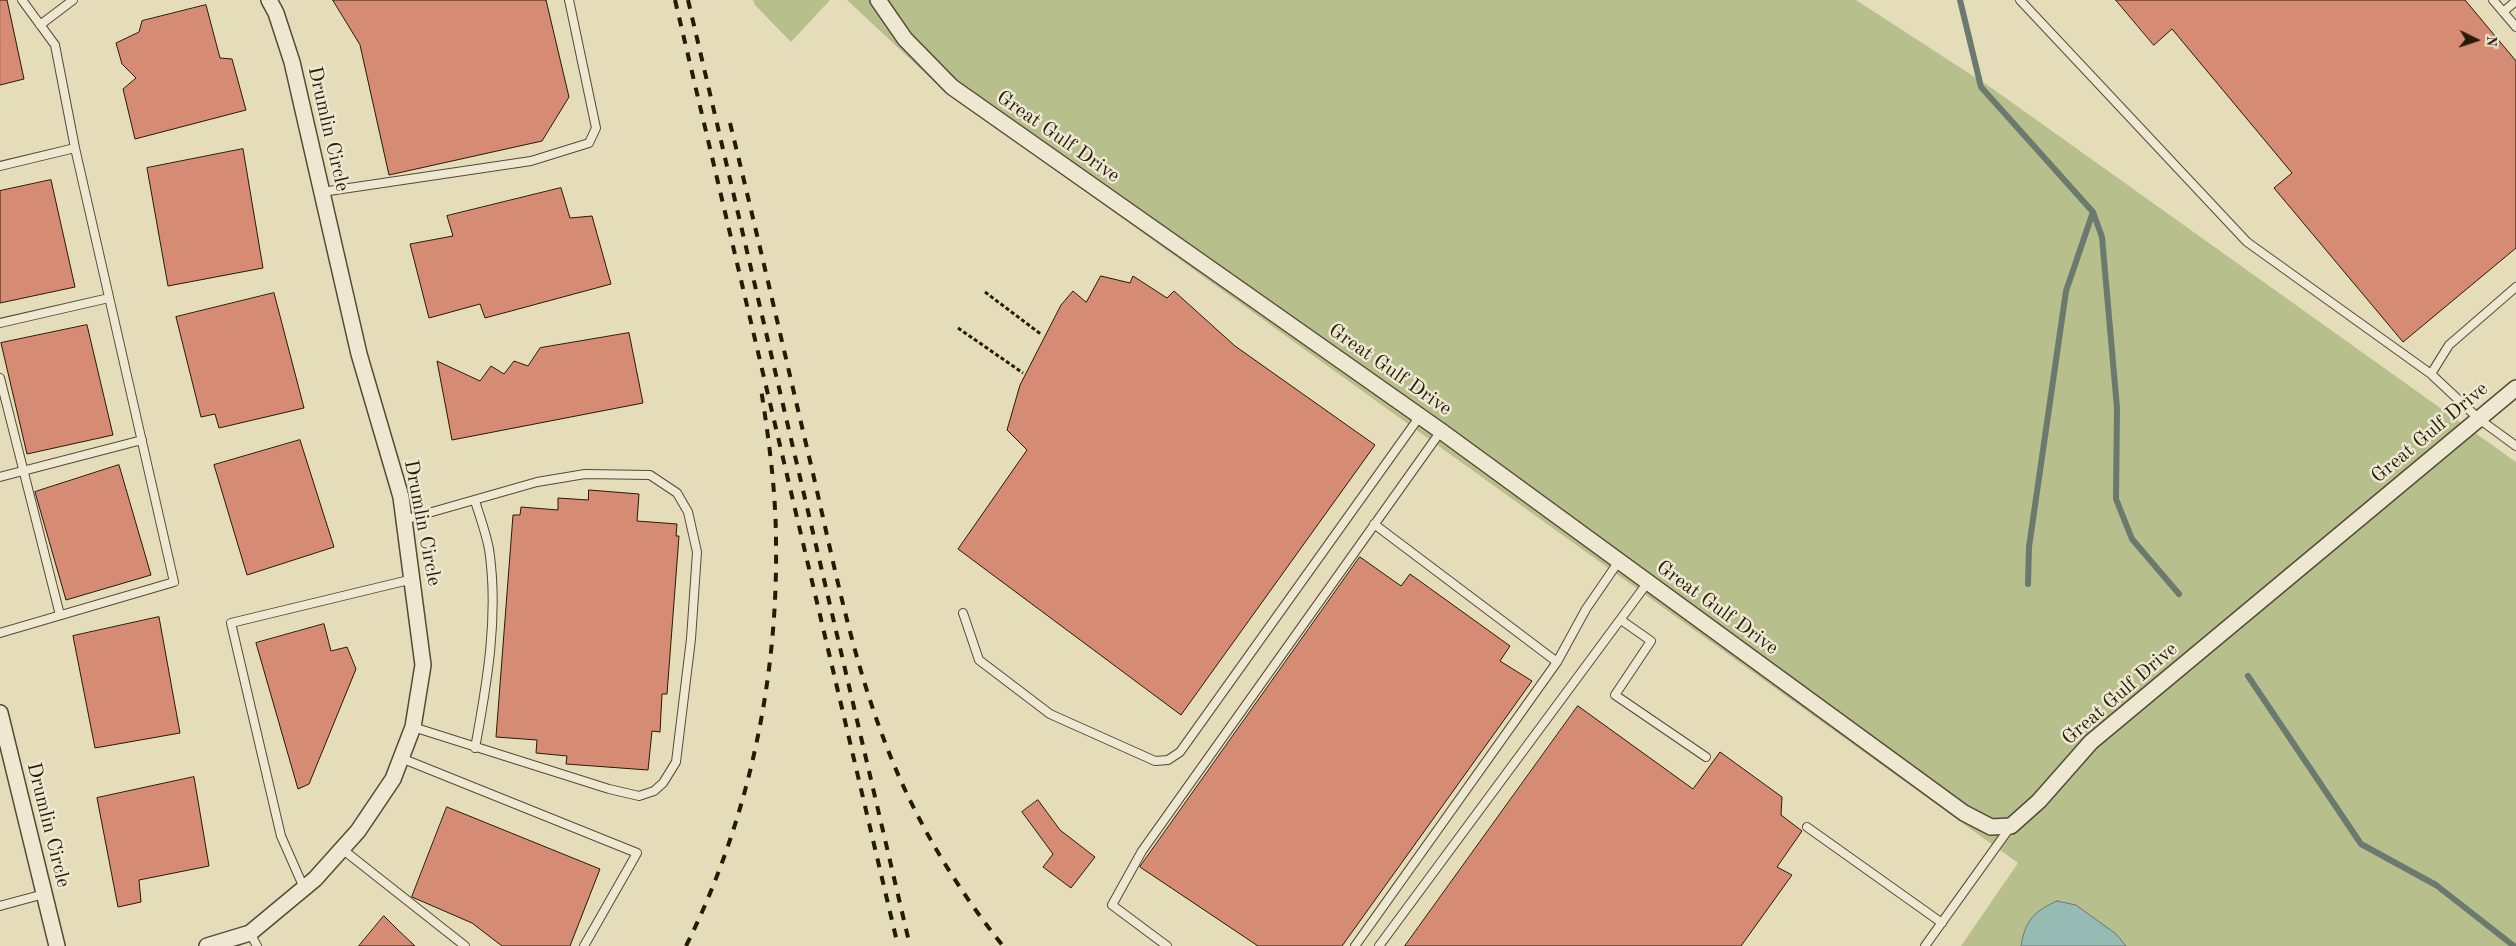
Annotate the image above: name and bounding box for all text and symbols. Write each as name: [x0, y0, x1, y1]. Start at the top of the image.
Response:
north arrow: [2451, 15, 2501, 65]
text: N: [2484, 35, 2498, 47]
street label: Drumlin Circle: [302, 64, 354, 194]
street label: Great Gulf Drive: [992, 86, 1124, 188]
street label: Great Gulf Drive: [1324, 319, 1456, 421]
street label: Great Gulf Drive: [2367, 377, 2493, 489]
street label: Drumlin Circle: [398, 458, 446, 588]
street label: Great Gulf Drive: [1651, 556, 1783, 660]
street label: Great Gulf Drive: [2057, 637, 2183, 751]
street label: Drumlin Circle: [21, 760, 75, 890]

